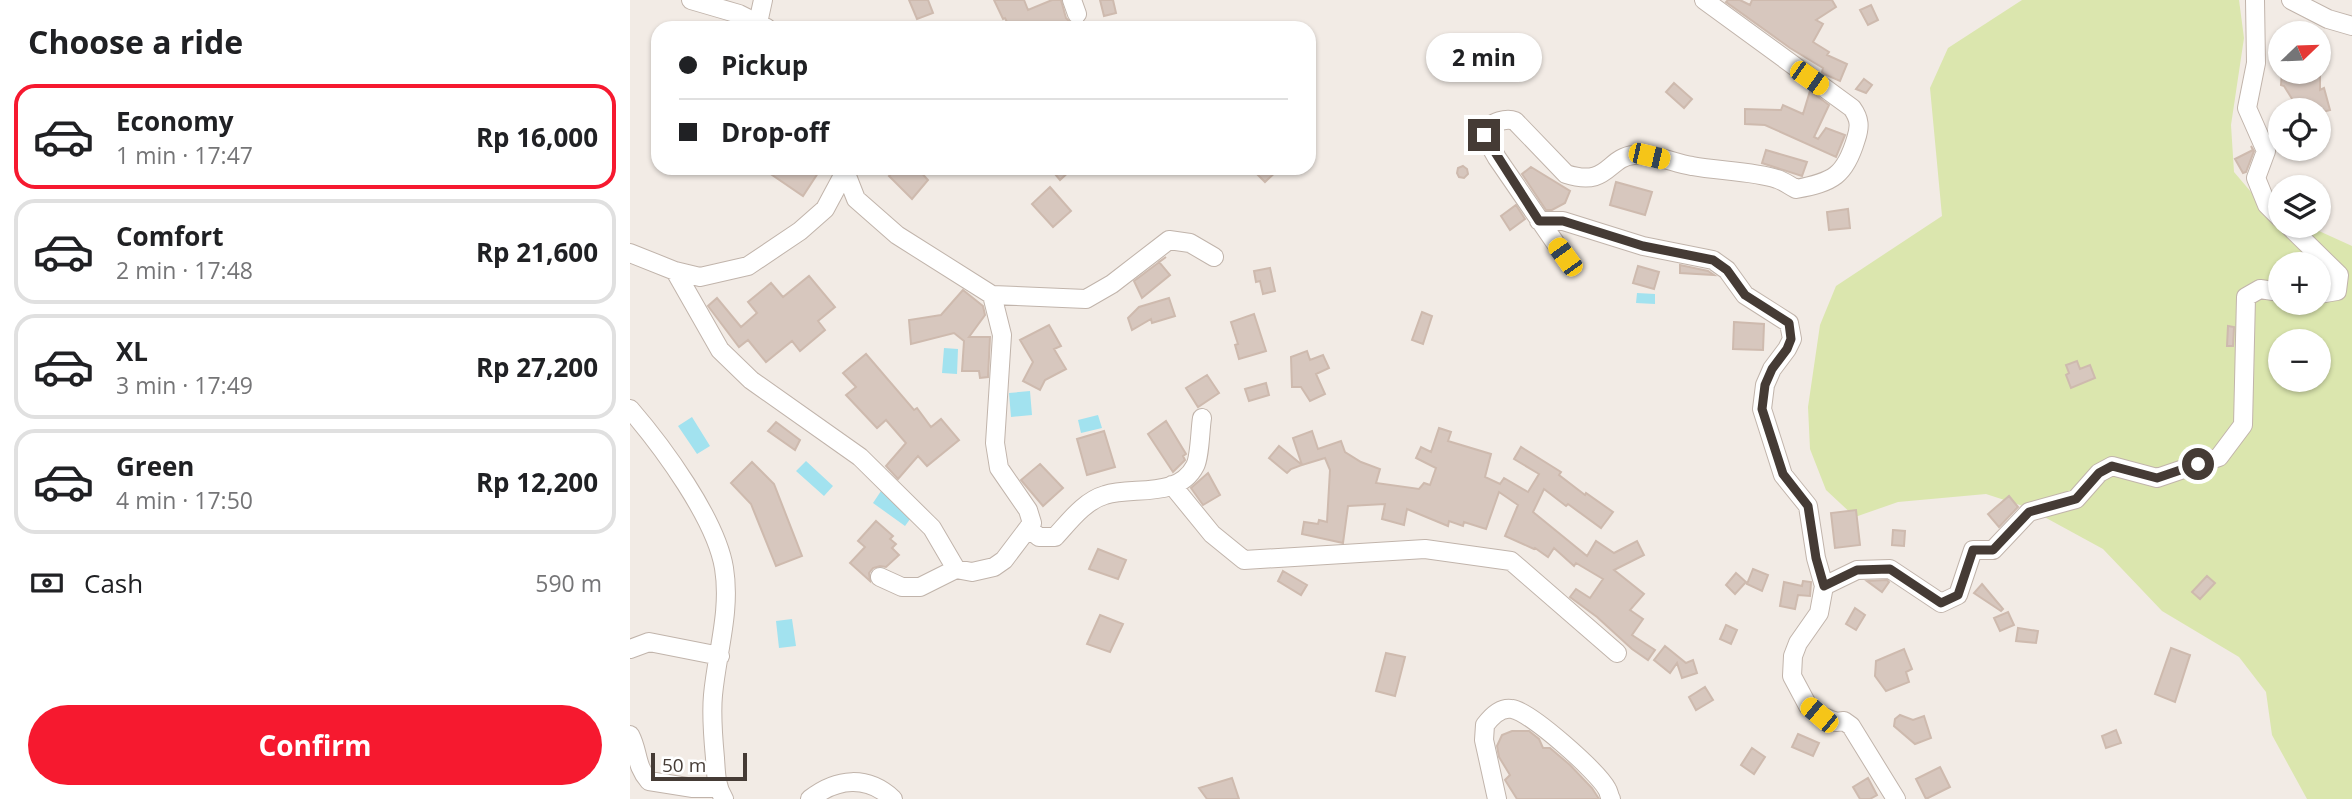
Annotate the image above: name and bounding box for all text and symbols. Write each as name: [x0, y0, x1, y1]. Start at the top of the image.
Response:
text: Choose a ride: [28, 20, 243, 63]
north arrow: [2268, 21, 2331, 84]
map controls: [2268, 21, 2331, 392]
callout: 2 min: [1426, 33, 1542, 82]
text: 2 min: [1452, 41, 1516, 73]
text: Pickup: [721, 47, 808, 83]
car: [1786, 57, 1833, 99]
button: locate: [2268, 98, 2331, 161]
text: Economy: [116, 103, 234, 139]
icon: car: [32, 105, 95, 168]
text: Drop-off: [721, 114, 829, 150]
text: Rp 16,000: [476, 119, 598, 155]
route end: [1468, 119, 1500, 151]
text: 1 min · 17:47: [116, 139, 253, 171]
car: [1627, 141, 1672, 171]
button: layers: [2268, 175, 2331, 238]
text: Comfort: [116, 218, 223, 254]
icon: car: [32, 220, 95, 283]
text: Rp 21,600: [476, 234, 598, 270]
car: [1545, 234, 1586, 280]
button: +: [2268, 252, 2331, 315]
text: 2 min · 17:48: [116, 254, 253, 286]
button: −: [2268, 329, 2331, 392]
text: XL: [116, 333, 148, 369]
icon: car: [32, 335, 95, 398]
text: Rp 27,200: [476, 349, 598, 385]
text: 3 min · 17:49: [116, 369, 253, 401]
text: Green: [116, 448, 194, 484]
route start: [2182, 448, 2214, 480]
icon: car: [32, 450, 95, 513]
text: Rp 12,200: [476, 464, 598, 500]
text: 4 min · 17:50: [116, 484, 253, 516]
icon: cash: [28, 564, 66, 602]
text: Cash: [84, 565, 143, 601]
text: 590 m: [535, 567, 602, 599]
car: [1797, 693, 1842, 737]
button: Confirm: [28, 705, 602, 785]
scale bar: [651, 750, 747, 782]
text: 50 m: [662, 752, 706, 778]

